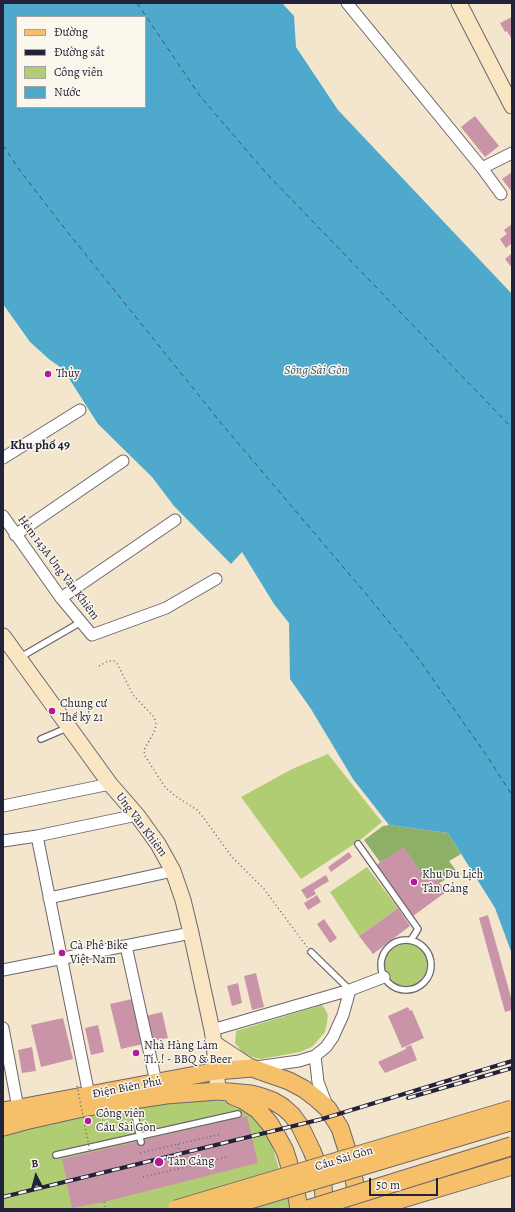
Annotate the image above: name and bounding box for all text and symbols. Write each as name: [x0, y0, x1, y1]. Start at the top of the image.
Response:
legend: [16, 16, 146, 108]
text: Đường: [54, 24, 88, 40]
text: Đường sắt: [54, 44, 105, 60]
text: Công viên: [54, 64, 103, 80]
text: Nước: [54, 84, 81, 100]
water label: Sông Sài Gòn: [284, 363, 348, 379]
place label: Thủy: [56, 367, 80, 381]
marker: Thủy: [43, 369, 53, 379]
district label: Khu phố 49: [10, 438, 70, 454]
street label: Hẻm 143A Ung Văn Khiêm: [14, 513, 102, 623]
place label: Chung cư Thế kỷ 21: [60, 697, 107, 725]
marker: Chung cư Thế kỷ 21: [47, 706, 57, 716]
street label: Ung Văn Khiêm: [112, 790, 170, 860]
place label: Khu Du Lịch Tân Cảng: [422, 868, 483, 896]
marker: Khu Du Lịch Tân Cảng: [409, 877, 419, 887]
place label: Cà Phê Bike Việt Nam: [70, 939, 128, 967]
marker: Cà Phê Bike Việt Nam: [57, 948, 67, 958]
place label: Nhà Hàng Làm Tí..! - BBQ & Beer: [144, 1039, 232, 1067]
marker: Nhà Hàng Làm Tí..! - BBQ & Beer: [131, 1048, 141, 1058]
street label: Điện Biên Phủ: [91, 1074, 163, 1102]
place label: Công viên Cầu Sài Gòn: [96, 1107, 156, 1135]
marker: Công viên Cầu Sài Gòn: [83, 1116, 93, 1126]
street label: Cầu Sài Gòn: [313, 1143, 375, 1175]
place label: Tân Cảng: [168, 1155, 214, 1169]
north arrow: [16, 1156, 56, 1196]
text: B: [30, 1156, 39, 1171]
marker: Tân Cảng: [153, 1156, 165, 1168]
scale bar: [371, 1170, 440, 1196]
text: 50 m: [376, 1177, 400, 1193]

